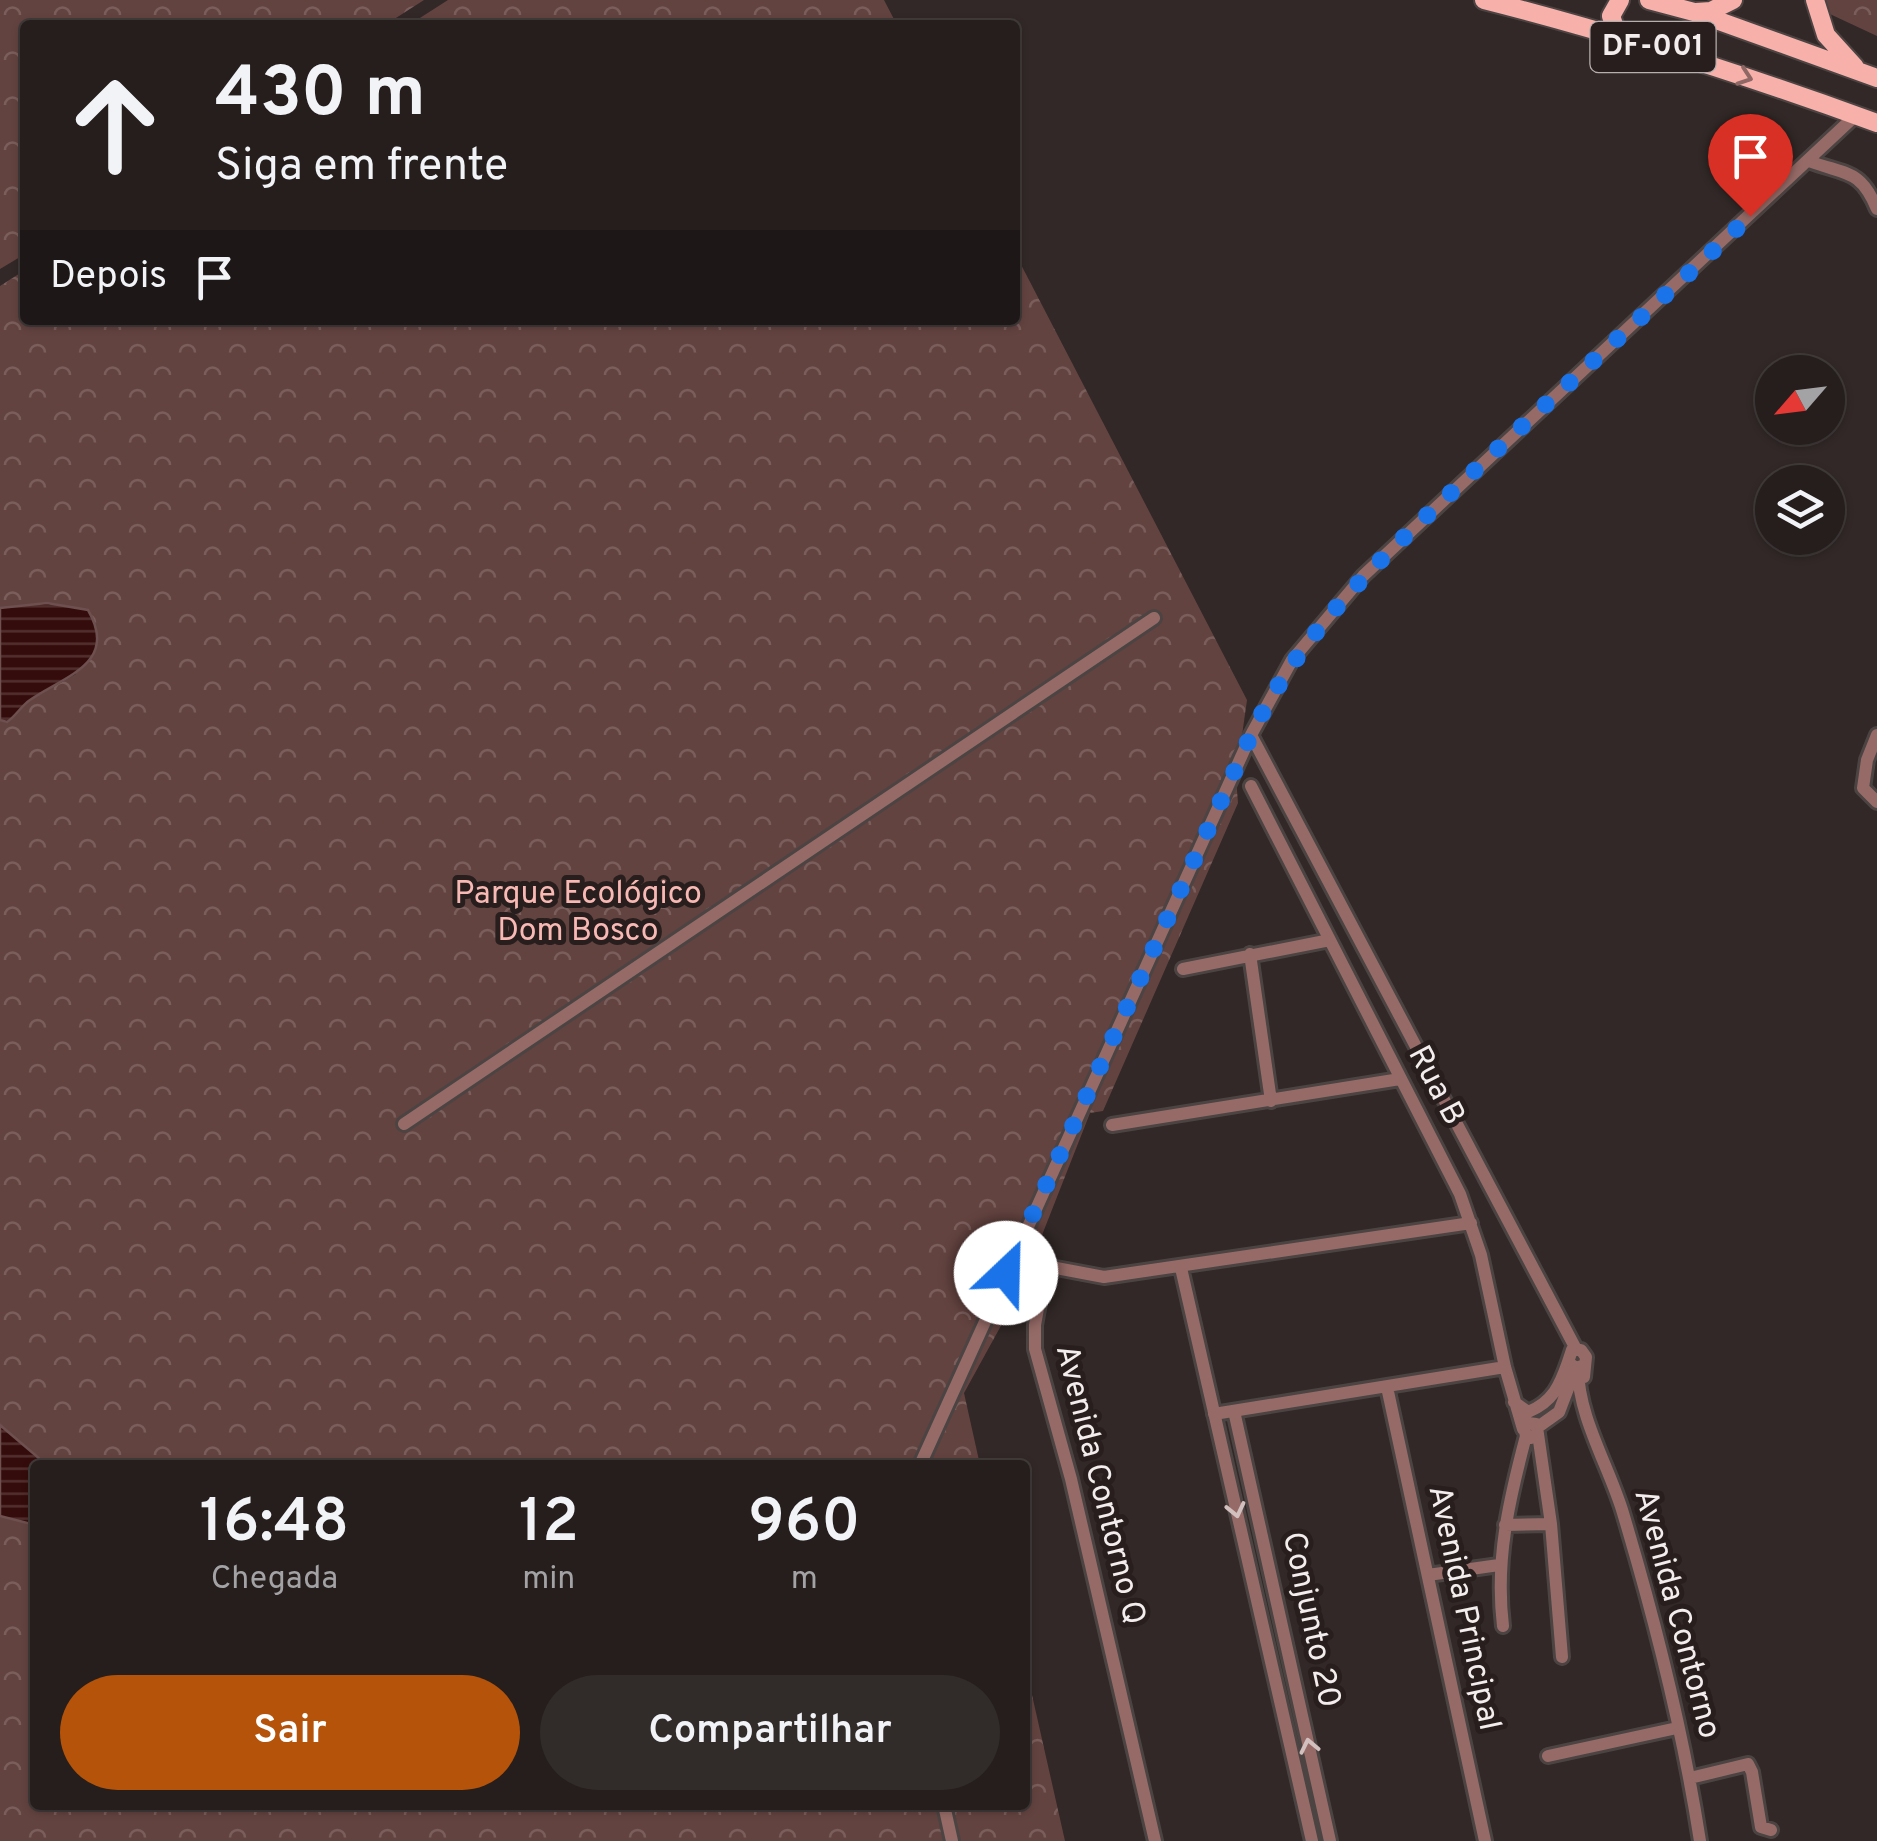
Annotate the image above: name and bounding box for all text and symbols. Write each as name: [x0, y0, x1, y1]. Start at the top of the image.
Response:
road number: DF-001: [1590, 22, 1716, 72]
text: 430 m: [215, 52, 426, 141]
icon: ahead: [50, 60, 180, 190]
one-way arrow: [1736, 65, 1753, 85]
pin: [1708, 114, 1793, 217]
icon: arrive: [1723, 129, 1778, 184]
text: Siga em frente: [215, 139, 508, 196]
icon: arrive: [187, 250, 242, 305]
text: Depois: [50, 253, 167, 302]
north arrow: [1755, 355, 1845, 445]
map controls: [1755, 355, 1845, 555]
button: layers: [1755, 465, 1845, 555]
park label: Parque Ecológico Dom Bosco: [454, 875, 702, 952]
street label: Rua B: [1398, 1039, 1472, 1133]
position arrow: [954, 1221, 1058, 1325]
street label: Avenida Contorno Q: [1045, 1341, 1153, 1629]
street label: Avenida Principal: [1418, 1482, 1508, 1734]
street label: Avenida Contorno: [1623, 1485, 1729, 1743]
text: 16:48: [199, 1487, 349, 1563]
text: 12: [519, 1487, 579, 1563]
text: 960: [748, 1487, 860, 1563]
one-way arrow: [1224, 1501, 1245, 1518]
street label: Conjunto 20: [1272, 1528, 1348, 1712]
text: Chegada: [211, 1560, 338, 1600]
text: min: [522, 1560, 575, 1600]
text: m: [791, 1560, 818, 1600]
button: Sair: [60, 1675, 520, 1790]
button: Compartilhar: [540, 1675, 1000, 1790]
one-way arrow: [1300, 1738, 1321, 1755]

